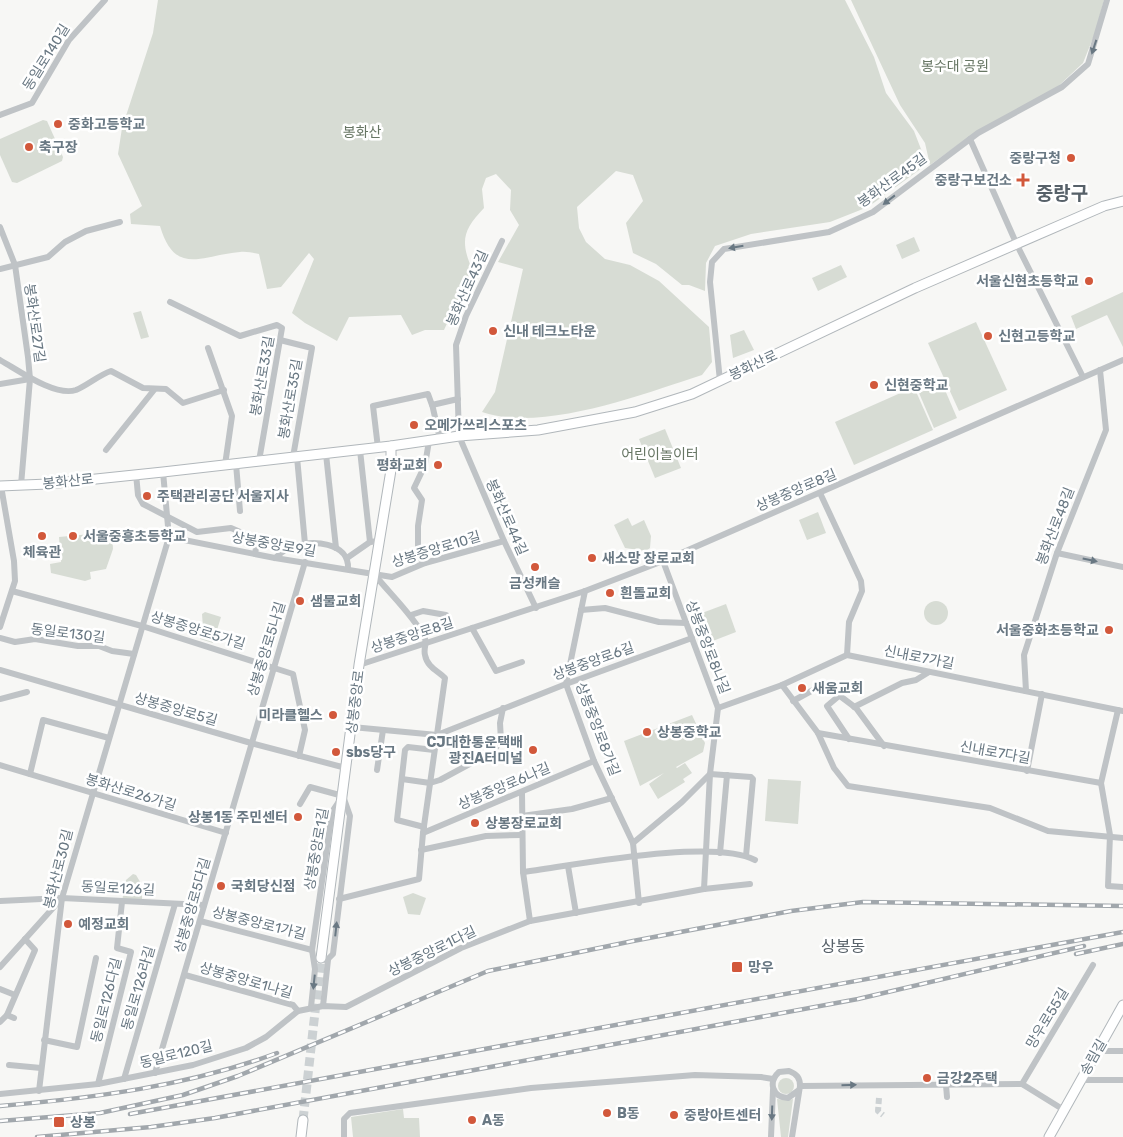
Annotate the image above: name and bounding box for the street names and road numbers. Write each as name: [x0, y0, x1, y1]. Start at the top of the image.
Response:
street label: 동일로140길: [19, 21, 74, 94]
street label: 봉화산로45길: [854, 150, 930, 211]
street label: 봉화산로43길: [443, 248, 492, 329]
street label: 봉화산로27길: [21, 282, 48, 364]
street label: 봉화산로33길: [247, 335, 278, 418]
street label: 봉화산로: [726, 347, 780, 384]
street label: 봉화산로35길: [275, 358, 306, 441]
street label: 상봉중앙로8길: [753, 466, 839, 515]
street label: 봉화산로: [42, 470, 95, 493]
street label: 봉화산로44길: [482, 476, 531, 558]
street label: 봉화산로48길: [1033, 485, 1078, 568]
street label: 상봉중앙로10길: [390, 528, 483, 571]
street label: 상봉중앙로9길: [230, 529, 318, 560]
street label: 상봉중앙로8나길: [682, 598, 733, 696]
street label: 상봉중앙로5나길: [244, 600, 289, 699]
street label: 상봉중앙로5가길: [148, 608, 247, 653]
street label: 상봉중앙로8길: [369, 614, 456, 657]
street label: 동일로130길: [30, 621, 106, 646]
street label: 상봉중앙로6길: [550, 639, 636, 684]
street label: 신내로7가길: [882, 642, 956, 673]
street label: 상봉중앙로: [343, 669, 368, 735]
street label: 상봉중앙로8가길: [572, 680, 623, 778]
street label: 상봉중앙로5길: [132, 690, 219, 729]
street label: 신내로7다길: [958, 738, 1032, 767]
street label: 상봉중앙로6나길: [455, 759, 553, 814]
street label: 봉화산로26가길: [83, 771, 178, 814]
street label: 상봉중앙로1길: [301, 807, 332, 892]
street label: 봉화산로30길: [40, 827, 77, 911]
street label: 상봉중앙로5다길: [171, 855, 214, 955]
street label: 동일로126길: [80, 878, 155, 899]
street label: 상봉중앙로1가길: [210, 904, 308, 943]
street label: 상봉중앙로1다길: [385, 923, 479, 980]
street label: 동일로126라길: [118, 944, 159, 1032]
street label: 동일로126다길: [88, 956, 125, 1044]
street label: 상봉중앙로1나길: [197, 959, 294, 1002]
street label: 망우로55길: [1023, 985, 1072, 1052]
street label: 송림길: [1076, 1036, 1110, 1078]
street label: 동일로120길: [138, 1037, 214, 1072]

